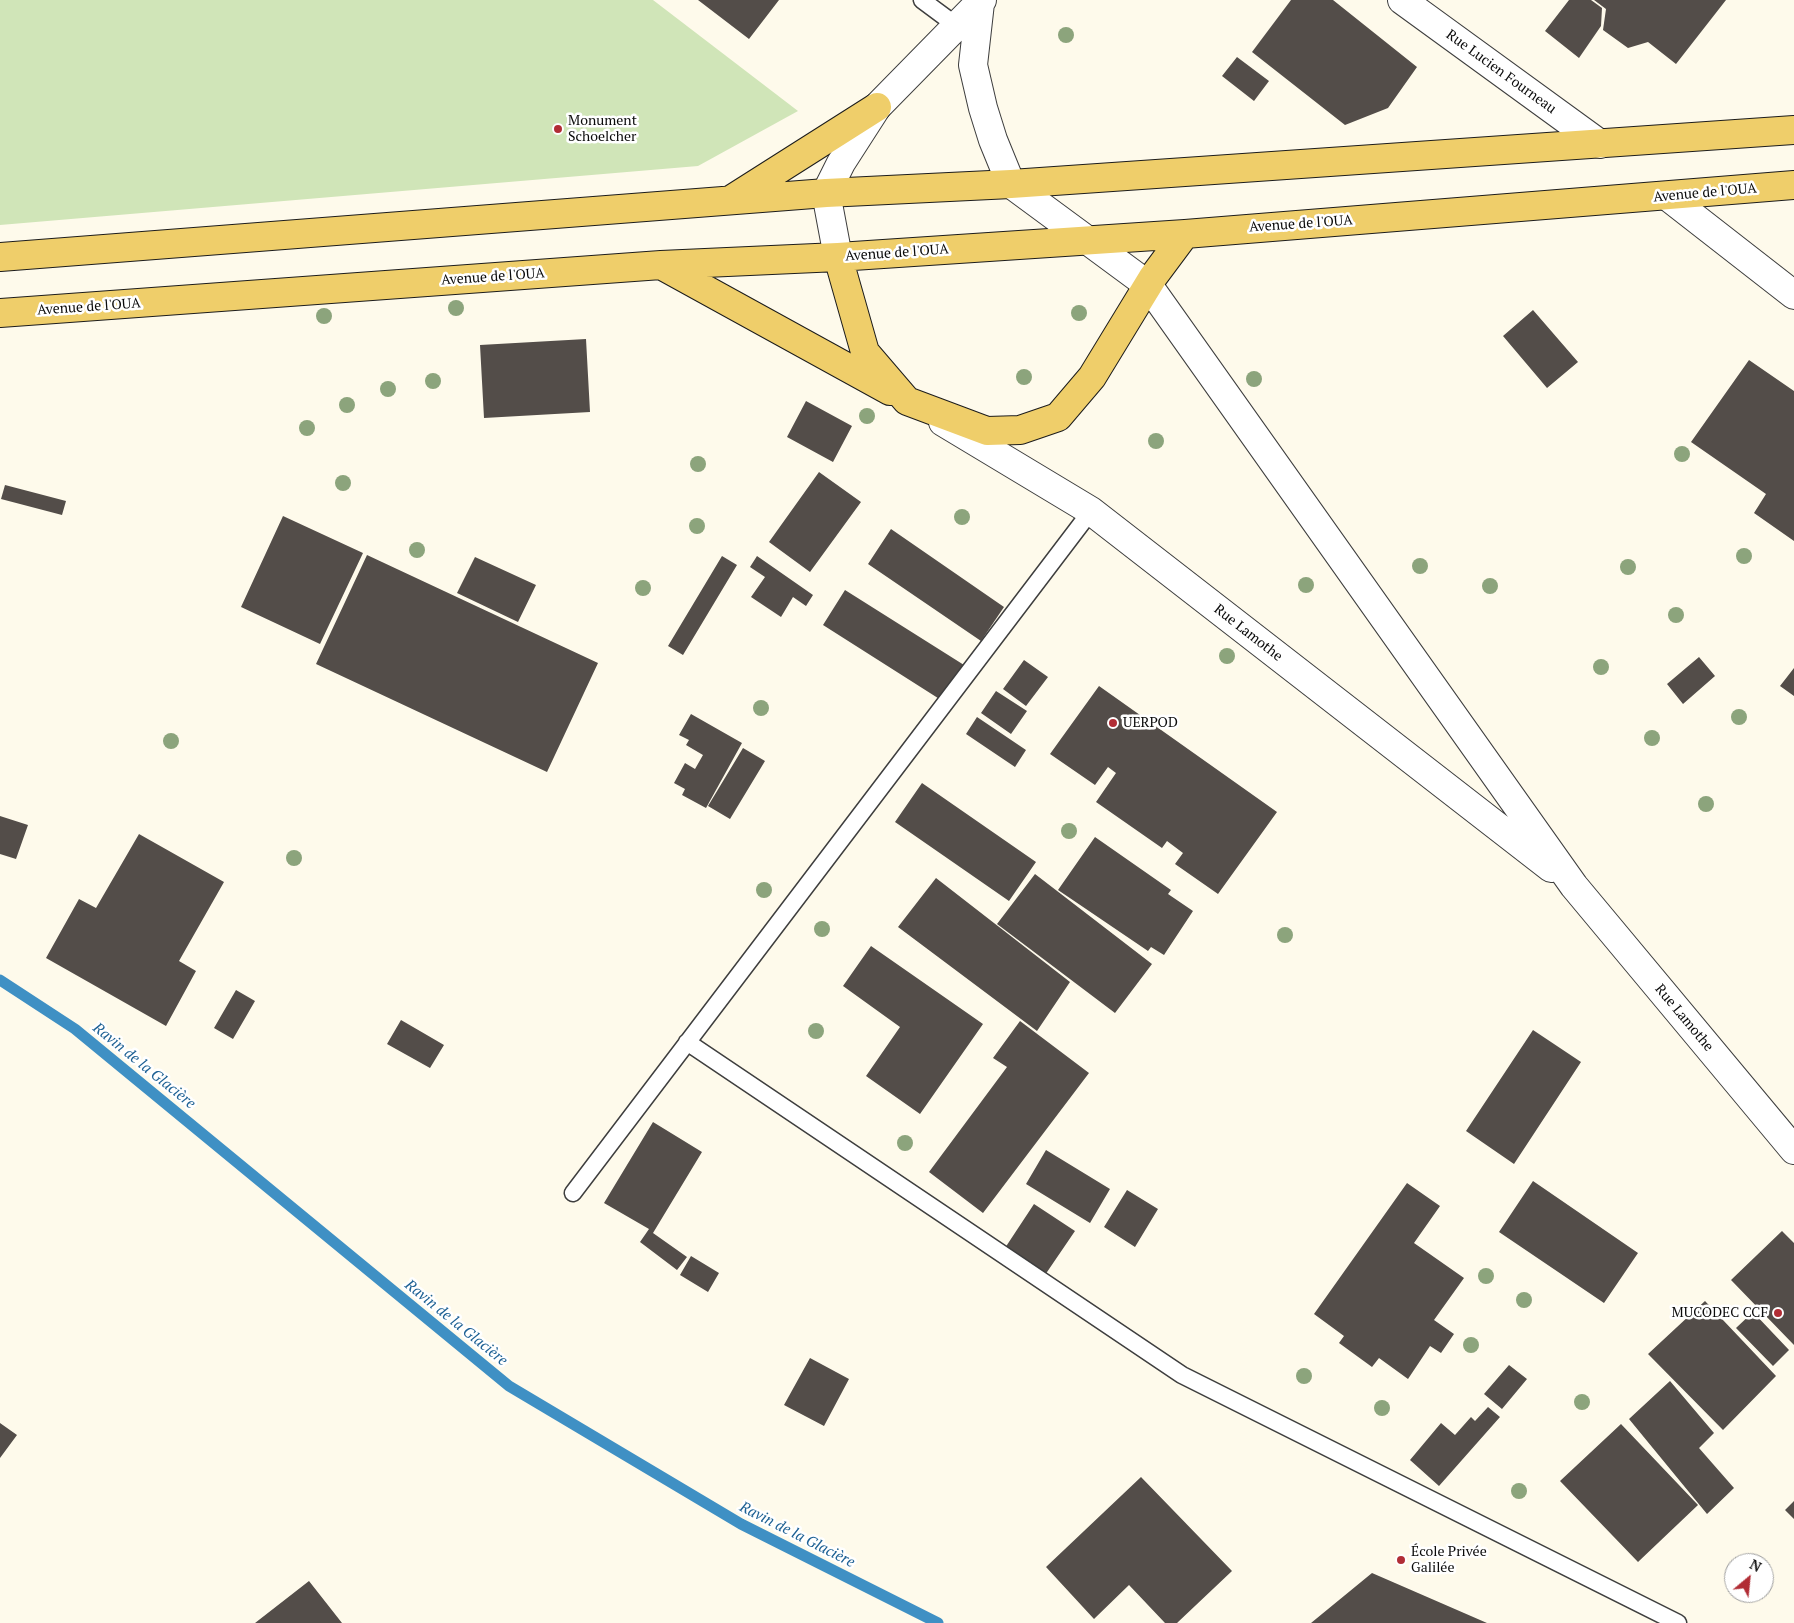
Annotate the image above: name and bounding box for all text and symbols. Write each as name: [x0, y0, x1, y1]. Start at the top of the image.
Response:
street label: Rue Lucien Fourneau: [1443, 26, 1559, 118]
place label: Monument Schoelcher: [568, 113, 637, 146]
marker: Monument Schoelcher: [552, 123, 564, 135]
street label: Avenue de l'OUA: [1653, 180, 1757, 206]
street label: Avenue de l'OUA: [1249, 212, 1353, 236]
street label: Avenue de l'OUA: [845, 241, 949, 265]
street label: Avenue de l'OUA: [441, 265, 545, 289]
street label: Avenue de l'OUA: [37, 295, 141, 319]
street label: Rue Lamothe: [1210, 601, 1286, 665]
place label: UERPOD: [1123, 715, 1178, 731]
marker: UERPOD: [1107, 717, 1119, 729]
street label: Rue Lamothe: [1651, 981, 1717, 1055]
water label: Ravin de la Glacière: [89, 1019, 199, 1113]
water label: Ravin de la Glacière: [401, 1276, 511, 1370]
place label: MUCODEC CCF: [1672, 1305, 1768, 1321]
marker: MUCODEC CCF: [1772, 1307, 1784, 1319]
water label: Ravin de la Glacière: [736, 1498, 858, 1572]
place label: École Privée Galilée: [1411, 1544, 1487, 1576]
north arrow: [1724, 1553, 1774, 1603]
marker: École Privée Galilée: [1395, 1554, 1407, 1566]
text: N: [1747, 1554, 1765, 1576]

